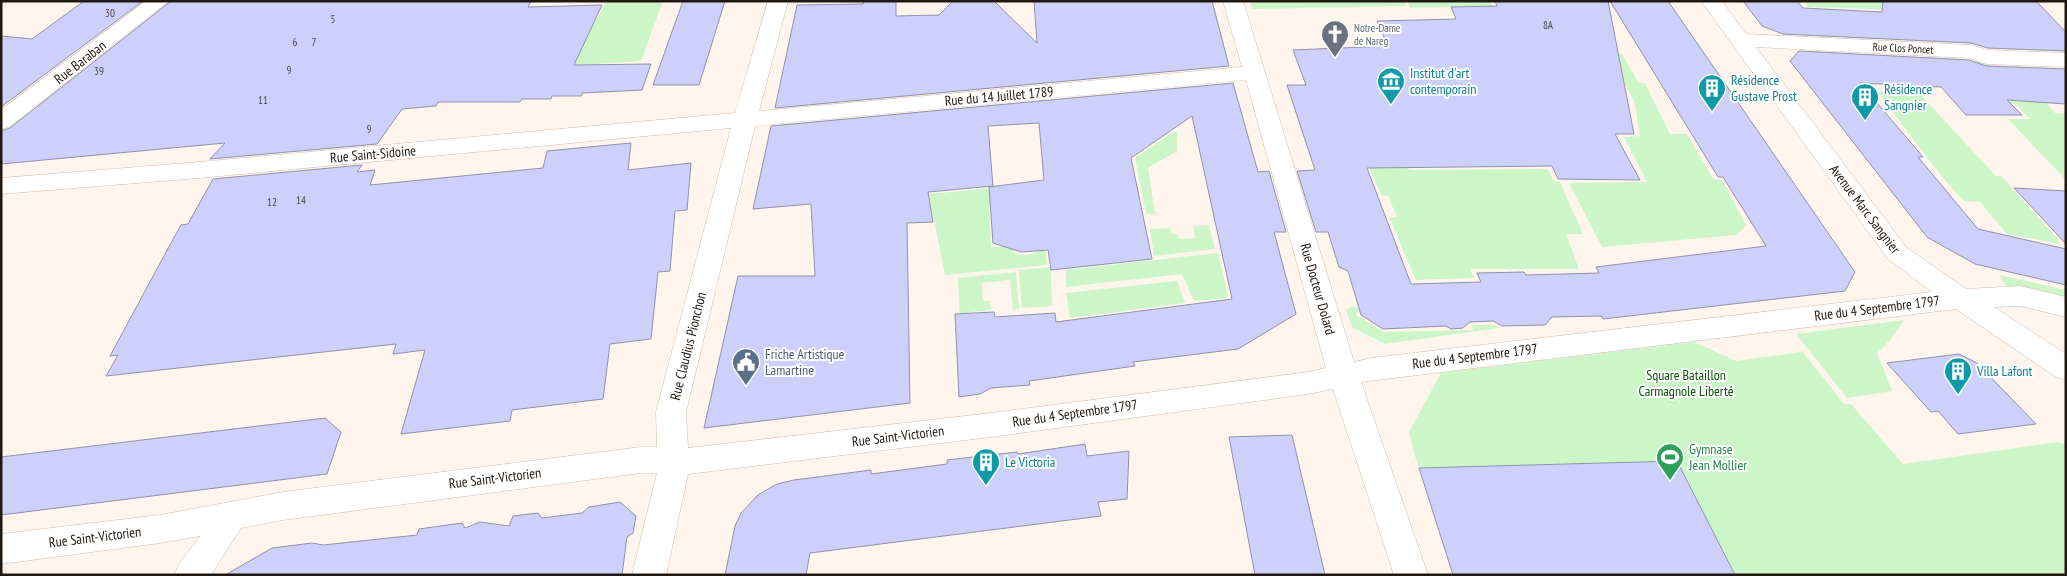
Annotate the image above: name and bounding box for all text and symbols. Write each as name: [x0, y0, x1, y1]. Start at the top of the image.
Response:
house number: 30: [105, 6, 115, 20]
house number: 5: [331, 12, 336, 26]
house number: 8A: [1543, 18, 1554, 32]
church icon: Notre-Dame de Nareg: [1320, 19, 1350, 58]
place label: Notre-Dame de Nareg: [1354, 21, 1401, 48]
house number: 6: [293, 35, 298, 49]
house number: 7: [312, 35, 317, 49]
street label: Rue Baraban: [50, 36, 110, 88]
street label: Rue Clos Poncet: [1872, 39, 1934, 57]
house number: 9: [287, 63, 292, 77]
house number: 39: [94, 64, 104, 78]
place label: Institut d'art contemporain: [1410, 64, 1476, 98]
museum icon: Institut d'art contemporain: [1376, 66, 1406, 105]
place label: Résidence Gustave Prost: [1731, 71, 1797, 105]
building icon: Résidence Gustave Prost: [1697, 73, 1727, 112]
place label: Résidence Sangnier: [1884, 80, 1932, 114]
street label: Rue du 14 Juillet 1789: [944, 82, 1054, 110]
building icon: Résidence Sangnier: [1850, 82, 1880, 121]
house number: 11: [258, 93, 268, 107]
house number: 9: [367, 122, 372, 136]
street label: Rue Saint-Sidoine: [329, 141, 417, 167]
street label: Avenue Marc Sangnier: [1826, 161, 1904, 257]
house number: 14: [296, 193, 306, 207]
house number: 12: [267, 195, 277, 209]
street label: Rue Docteur Dolard: [1296, 241, 1340, 337]
street label: Rue Claudius Pionchon: [666, 290, 710, 402]
street label: Rue du 4 Septembre 1797: [1813, 291, 1941, 325]
street label: Rue du 4 Septembre 1797: [1411, 339, 1539, 373]
place label: Friche Artistique Lamartine: [765, 345, 845, 379]
public building icon: Friche Artistique Lamartine: [731, 347, 761, 386]
building icon: Villa Lafont: [1943, 356, 1973, 395]
place label: Villa Lafont: [1976, 362, 2033, 380]
park label: Square Bataillon Carmagnole Liberté: [1638, 366, 1734, 400]
street label: Rue du 4 Septembre 1797: [1011, 395, 1139, 431]
street label: Rue Saint-Victorien: [851, 421, 945, 451]
place label: Gymnase Jean Mollier: [1688, 440, 1747, 474]
sports icon: Gymnase Jean Mollier: [1655, 442, 1685, 481]
building icon: Le Victoria: [971, 447, 1001, 486]
place label: Le Victoria: [1005, 453, 1055, 471]
street label: Rue Saint-Victorien: [448, 463, 542, 493]
street label: Rue Saint-Victorien: [48, 522, 142, 552]

